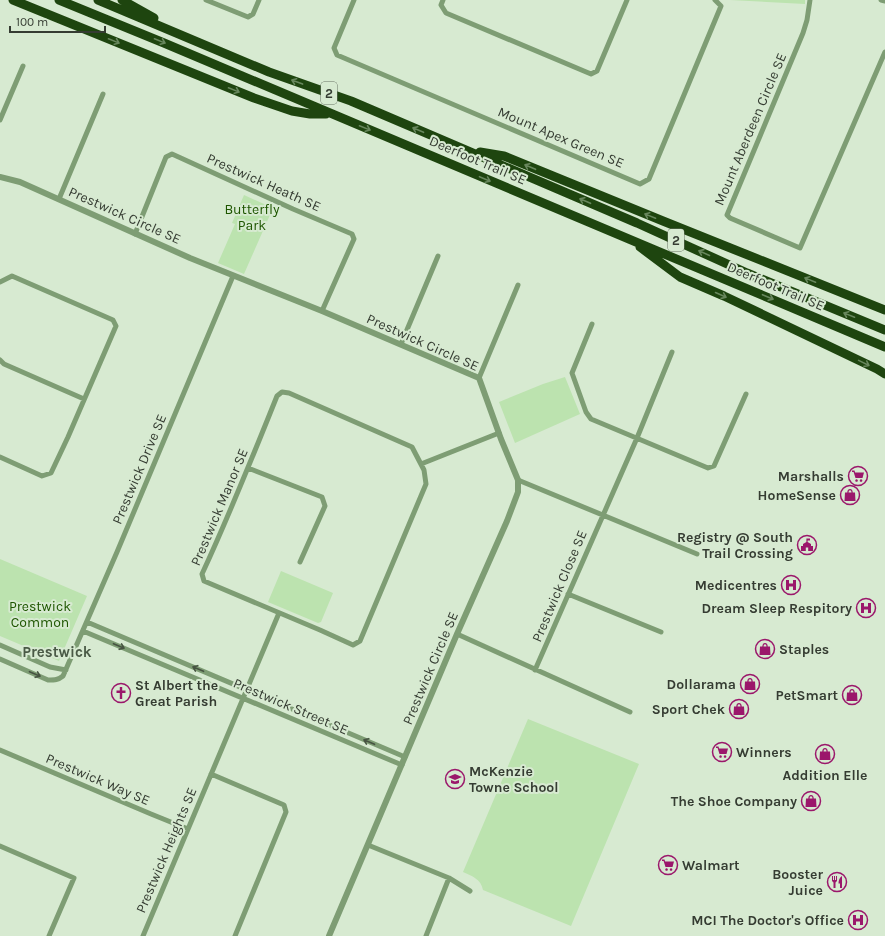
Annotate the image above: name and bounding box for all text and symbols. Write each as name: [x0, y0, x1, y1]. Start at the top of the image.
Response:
scale bar: [10, 8, 105, 34]
text: 100 m: [16, 15, 48, 29]
one-way arrow: [107, 38, 119, 46]
one-way arrow: [153, 38, 165, 46]
street label: Mount Aberdeen Circle SE: [711, 50, 790, 208]
one-way arrow: [291, 78, 304, 85]
road number: 2: [321, 82, 337, 104]
one-way arrow: [228, 87, 240, 95]
street label: Mount Apex Green SE: [495, 103, 626, 172]
one-way arrow: [359, 125, 371, 133]
one-way arrow: [412, 125, 424, 133]
street label: Deerfoot Trail SE: [427, 132, 529, 189]
street label: Prestwick Heath SE: [204, 150, 323, 215]
one-way arrow: [524, 163, 536, 170]
one-way arrow: [479, 175, 491, 183]
street label: Prestwick Circle SE: [66, 183, 184, 248]
one-way arrow: [579, 196, 591, 204]
park label: Butterfly Park: [224, 201, 280, 234]
one-way arrow: [644, 212, 656, 220]
road number: 2: [668, 229, 684, 251]
one-way arrow: [698, 249, 710, 256]
street label: Deerfoot Trail SE: [725, 258, 827, 315]
one-way arrow: [804, 276, 816, 283]
one-way arrow: [715, 292, 727, 299]
one-way arrow: [762, 294, 774, 302]
street label: Prestwick Circle SE: [364, 310, 482, 375]
one-way arrow: [843, 310, 855, 318]
one-way arrow: [858, 360, 870, 367]
street label: Prestwick Drive SE: [109, 412, 170, 527]
street label: Prestwick Manor SE: [187, 446, 252, 568]
supermarket icon: Marshalls: [847, 465, 869, 487]
place label: Marshalls: [778, 468, 844, 485]
shop icon: HomeSense: [839, 484, 861, 506]
place label: HomeSense: [758, 487, 836, 504]
street label: Prestwick Close SE: [528, 528, 591, 645]
place label: Registry @ South Trail Crossing: [677, 529, 793, 562]
public building icon: Registry @ South Trail Crossing: [796, 534, 818, 556]
hospital icon: Medicentres: [780, 574, 802, 596]
place label: Medicentres: [695, 577, 777, 594]
hospital icon: Dream Sleep Respitory: [855, 597, 877, 619]
park label: Prestwick Common: [9, 598, 71, 631]
place label: Dream Sleep Respitory: [701, 600, 852, 617]
street label: Prestwick Circle SE: [399, 609, 462, 727]
shop icon: Staples: [754, 638, 776, 660]
place label: Staples: [779, 641, 829, 658]
district label: Prestwick: [22, 643, 92, 661]
one-way arrow: [113, 643, 125, 650]
one-way arrow: [193, 665, 205, 672]
one-way arrow: [28, 671, 40, 678]
shop icon: Dollarama: [739, 673, 761, 695]
street label: Prestwick Street SE: [231, 675, 351, 738]
place label: Dollarama: [667, 676, 736, 693]
place label: St Albert the Great Parish: [135, 677, 218, 710]
church icon: St Albert the Great Parish: [110, 682, 132, 704]
shop icon: PetSmart: [841, 684, 863, 706]
place label: PetSmart: [776, 687, 838, 704]
shop icon: Sport Chek: [728, 698, 750, 720]
place label: Sport Chek: [652, 701, 726, 718]
one-way arrow: [364, 737, 376, 745]
supermarket icon: Winners: [711, 741, 733, 763]
shop icon: Addition Elle: [814, 743, 836, 765]
place label: Winners: [736, 744, 792, 761]
street label: Prestwick Way SE: [43, 750, 152, 809]
place label: McKenzie Towne School: [469, 763, 559, 796]
place label: Addition Elle: [782, 767, 868, 784]
school or university icon: McKenzie Towne School: [444, 768, 466, 790]
street label: Prestwick Heights SE: [132, 785, 201, 916]
shop icon: The Shoe Company: [800, 790, 822, 812]
place label: The Shoe Company: [671, 793, 797, 810]
supermarket icon: Walmart: [657, 854, 679, 876]
place label: Walmart: [682, 857, 740, 874]
place label: Booster Juice: [772, 866, 823, 899]
restaurant icon: Booster Juice: [826, 871, 848, 893]
hospital icon: MCI The Doctor's Office: [847, 909, 869, 931]
place label: MCI The Doctor's Office: [691, 912, 844, 929]

